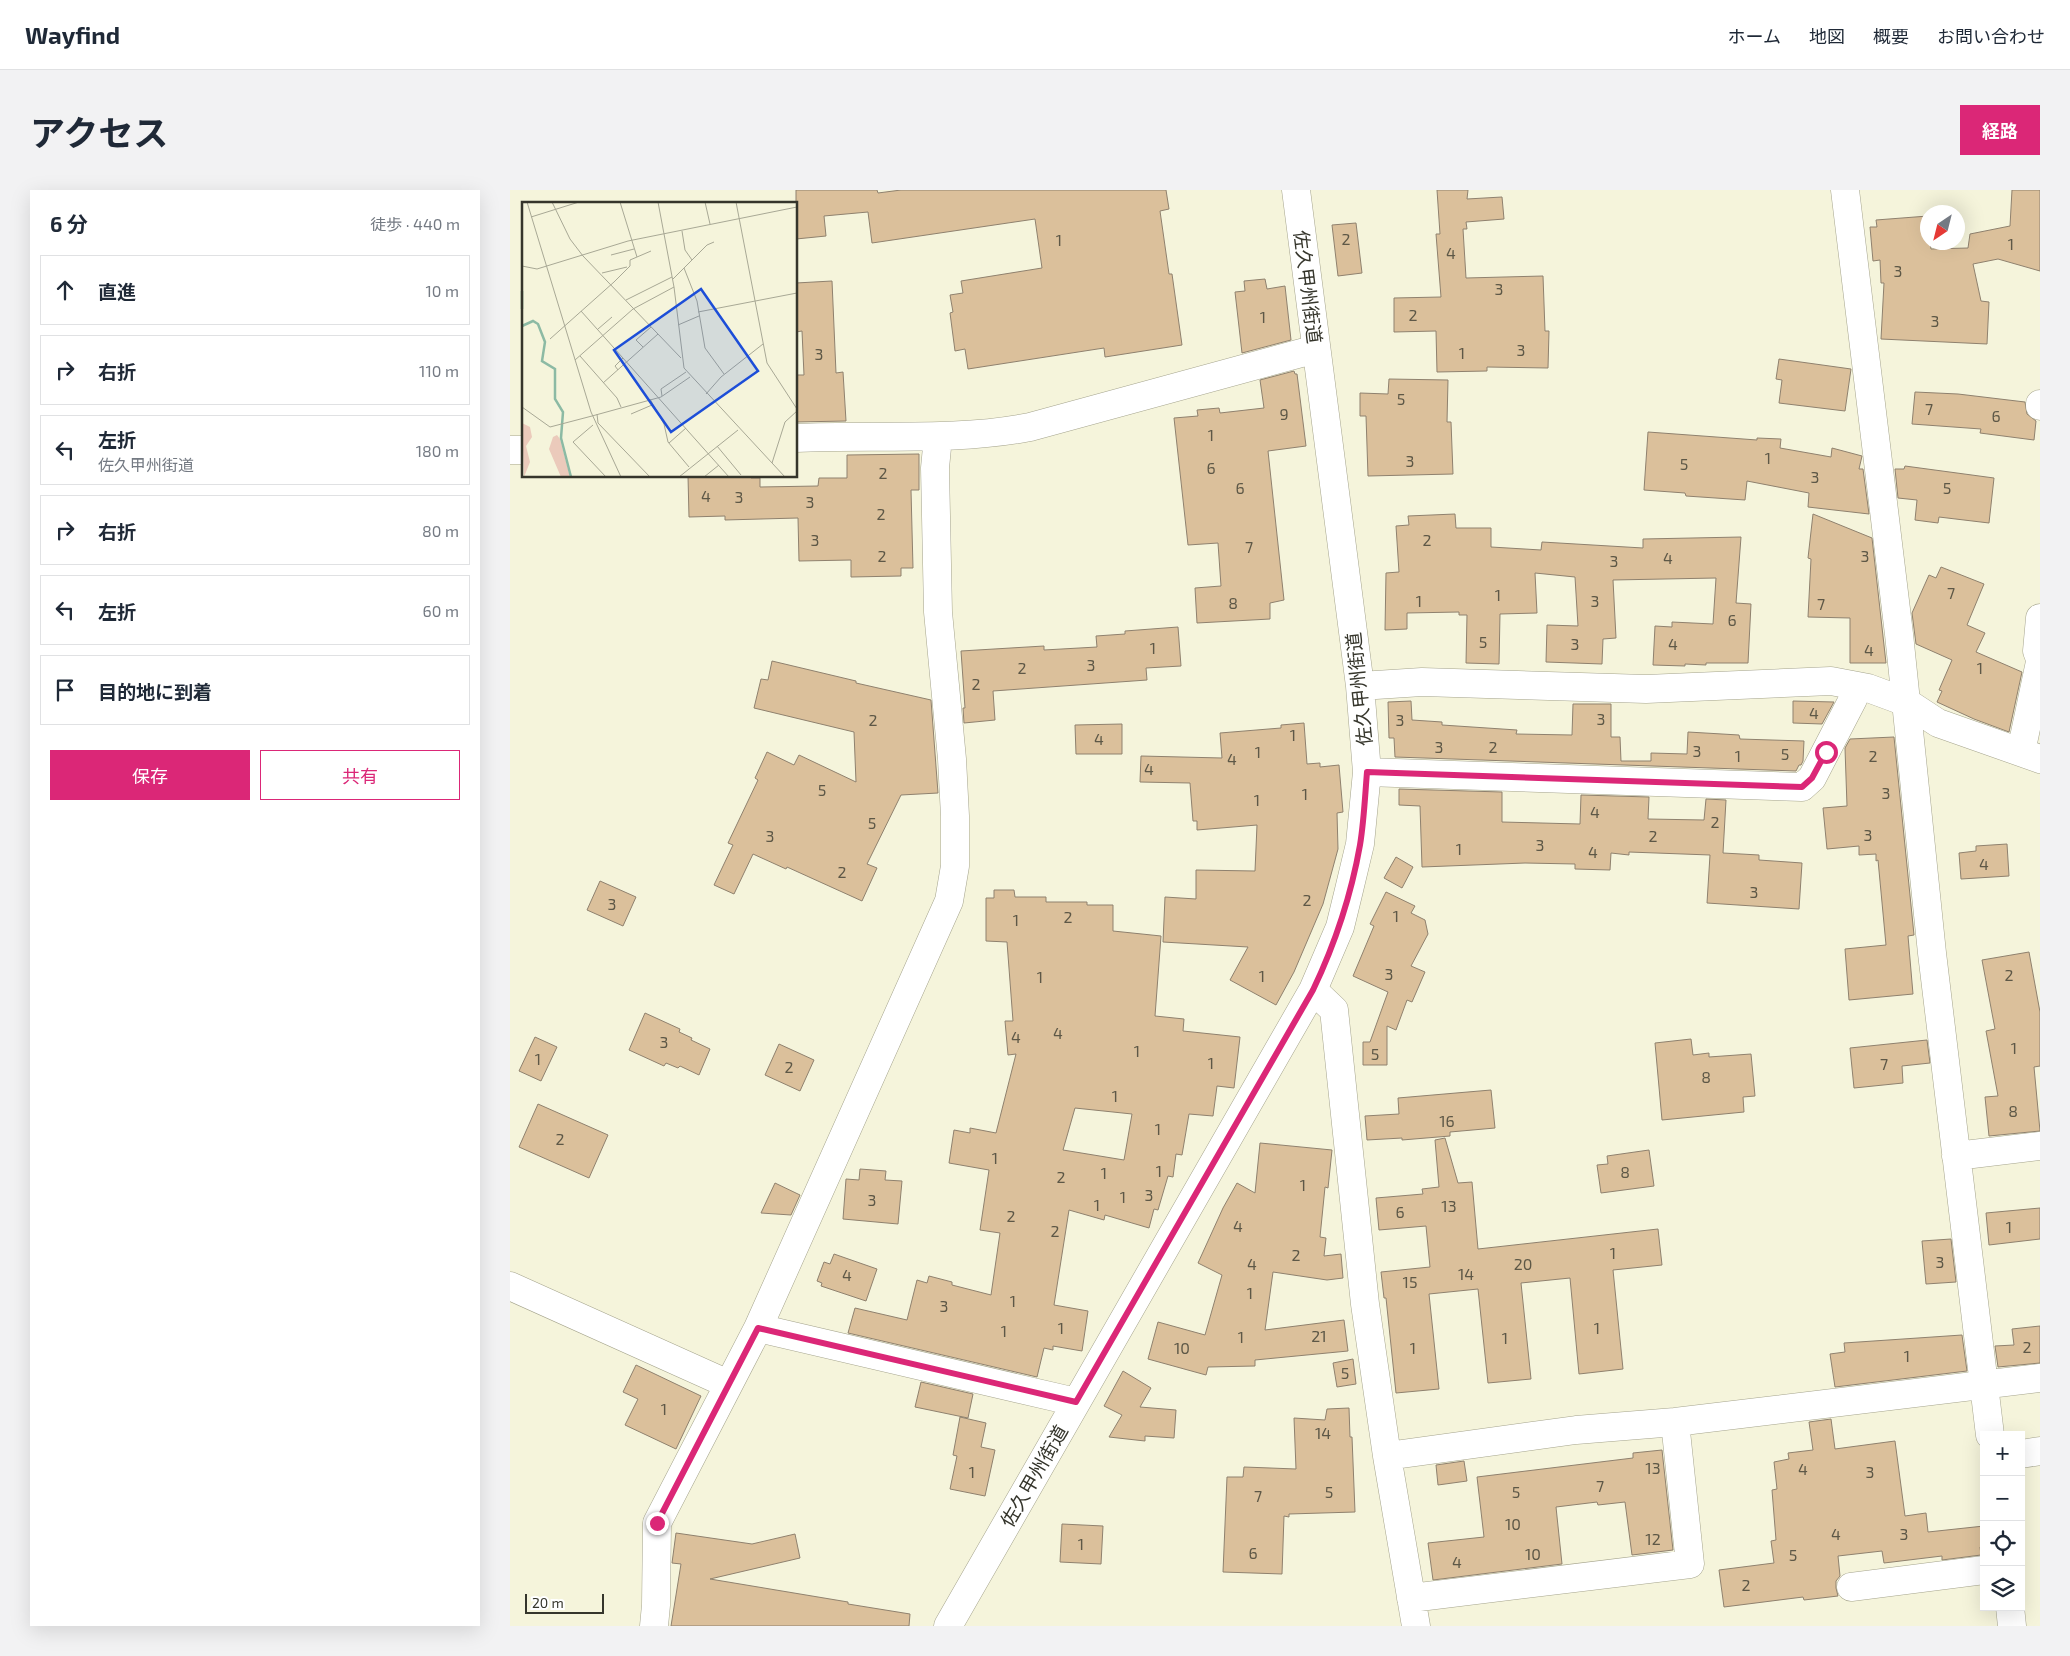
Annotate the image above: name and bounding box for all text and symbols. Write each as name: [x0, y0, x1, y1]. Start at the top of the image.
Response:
text: Wayfind: [25, 20, 120, 49]
text: ホーム: [1728, 25, 1781, 47]
text: 地図: [1809, 25, 1845, 47]
text: 概要: [1873, 25, 1909, 47]
text: お問い合わせ: [1937, 25, 2045, 47]
button: 経路: [1960, 105, 2040, 155]
text: アクセス: [30, 111, 168, 153]
inset map: [522, 202, 798, 478]
north arrow: [1920, 205, 1965, 250]
text: 6 分: [50, 211, 88, 236]
text: 徒歩 · 440 m: [370, 214, 460, 233]
street label: 佐久甲州街道: [1290, 229, 1327, 345]
house number: 2: [1342, 229, 1351, 248]
house number: 1: [1056, 230, 1062, 249]
house number: 1: [2008, 234, 2014, 253]
house number: 4: [1446, 243, 1456, 262]
house number: 3: [1894, 261, 1902, 280]
icon: ahead: [51, 276, 79, 304]
house number: 3: [1495, 279, 1503, 298]
text: 直進: [98, 280, 136, 303]
text: 10 m: [425, 281, 459, 300]
house number: 2: [1409, 305, 1418, 324]
house number: 1: [1260, 307, 1266, 326]
house number: 3: [1931, 311, 1939, 330]
house number: 3: [1517, 340, 1525, 359]
house number: 1: [1459, 343, 1465, 362]
house number: 3: [815, 344, 823, 363]
icon: right: [51, 356, 79, 384]
text: 右折: [98, 360, 136, 383]
text: 110 m: [419, 361, 459, 380]
house number: 5: [1397, 389, 1405, 408]
house number: 7: [1925, 399, 1933, 418]
house number: 9: [1279, 404, 1289, 423]
house number: 6: [1991, 406, 2001, 425]
house number: 1: [1208, 425, 1214, 444]
text: 左折: [98, 428, 136, 451]
icon: left: [51, 436, 79, 464]
text: 180 m: [416, 441, 459, 460]
house number: 1: [1765, 448, 1771, 467]
house number: 3: [1406, 451, 1414, 470]
house number: 5: [1680, 454, 1688, 473]
text: 佐久甲州街道: [98, 455, 194, 474]
house number: 6: [1206, 458, 1216, 477]
house number: 2: [879, 463, 888, 482]
house number: 3: [1811, 467, 1819, 486]
house number: 6: [1235, 478, 1245, 497]
house number: 5: [1943, 478, 1951, 497]
house number: 4: [701, 486, 711, 505]
house number: 3: [735, 487, 743, 506]
house number: 3: [806, 492, 814, 511]
house number: 2: [877, 504, 886, 523]
icon: right: [51, 516, 79, 544]
text: 右折: [98, 520, 136, 543]
text: 80 m: [422, 521, 459, 540]
house number: 3: [811, 530, 819, 549]
house number: 2: [1423, 530, 1432, 549]
house number: 7: [1245, 537, 1253, 556]
house number: 2: [878, 546, 887, 565]
house number: 3: [1861, 546, 1869, 565]
house number: 4: [1663, 548, 1673, 567]
house number: 3: [1610, 551, 1618, 570]
house number: 7: [1947, 583, 1955, 602]
house number: 1: [1495, 585, 1501, 604]
house number: 1: [1416, 591, 1422, 610]
house number: 3: [1591, 591, 1599, 610]
house number: 8: [1228, 593, 1238, 612]
house number: 7: [1817, 594, 1825, 613]
icon: left: [51, 596, 79, 624]
text: 左折: [98, 600, 136, 623]
text: 60 m: [423, 601, 459, 620]
house number: 6: [1727, 610, 1737, 629]
street label: 佐久甲州街道: [1341, 631, 1376, 747]
house number: 5: [1479, 632, 1487, 651]
house number: 3: [1571, 634, 1579, 653]
house number: 4: [1668, 634, 1678, 653]
house number: 1: [1150, 638, 1156, 657]
house number: 4: [1864, 640, 1874, 659]
house number: 3: [1087, 655, 1095, 674]
house number: 2: [1018, 658, 1027, 677]
house number: 1: [1977, 658, 1983, 677]
house number: 2: [972, 674, 981, 693]
icon: arrive: [51, 676, 79, 704]
text: 目的地に到着: [98, 680, 212, 703]
house number: 4: [1809, 703, 1819, 722]
house number: 3: [1597, 709, 1605, 728]
house number: 2: [869, 710, 878, 729]
house number: 3: [1396, 710, 1404, 729]
house number: 1: [1290, 725, 1296, 744]
house number: 4: [1094, 729, 1104, 748]
house number: 3: [1435, 737, 1443, 756]
house number: 2: [1489, 737, 1498, 756]
house number: 3: [1693, 741, 1701, 760]
route start: [1815, 741, 1838, 764]
house number: 1: [1255, 742, 1261, 761]
house number: 5: [1781, 744, 1789, 763]
house number: 1: [1735, 746, 1741, 765]
house number: 2: [1869, 746, 1878, 765]
house number: 4: [1227, 749, 1237, 768]
button: 保存: [50, 750, 250, 800]
button: 共有: [260, 750, 460, 800]
house number: 4: [1144, 759, 1154, 778]
house number: 5: [818, 780, 826, 799]
house number: 3: [1882, 783, 1890, 802]
house number: 1: [1302, 784, 1308, 803]
house number: 1: [1254, 790, 1260, 809]
house number: 4: [1590, 802, 1600, 821]
house number: 2: [1711, 812, 1720, 831]
house number: 5: [868, 813, 876, 832]
house number: 3: [1864, 825, 1872, 844]
house number: 3: [766, 826, 774, 845]
house number: 2: [1649, 826, 1658, 845]
house number: 3: [1536, 835, 1544, 854]
house number: 1: [1456, 839, 1462, 858]
house number: 4: [1588, 842, 1598, 861]
house number: 4: [1979, 854, 1989, 873]
house number: 2: [838, 862, 847, 881]
house number: 3: [1750, 882, 1758, 901]
house number: 2: [1303, 890, 1312, 909]
house number: 3: [608, 894, 616, 913]
house number: 1: [1393, 906, 1399, 925]
house number: 2: [1064, 907, 1073, 926]
house number: 1: [1013, 910, 1019, 929]
house number: 3: [1385, 964, 1393, 983]
house number: 2: [2005, 965, 2014, 984]
house number: 1: [1259, 966, 1265, 985]
house number: 1: [1037, 967, 1043, 986]
house number: 4: [1053, 1023, 1063, 1042]
house number: 4: [1011, 1027, 1021, 1046]
house number: 3: [660, 1032, 668, 1051]
house number: 1: [2011, 1038, 2017, 1057]
house number: 1: [1134, 1041, 1140, 1060]
house number: 5: [1371, 1044, 1379, 1063]
house number: 1: [535, 1049, 541, 1068]
house number: 1: [1208, 1053, 1214, 1072]
house number: 7: [1880, 1054, 1888, 1073]
house number: 2: [785, 1057, 794, 1076]
house number: 8: [1701, 1067, 1711, 1086]
house number: 1: [1112, 1086, 1118, 1105]
house number: 8: [2008, 1101, 2018, 1120]
house number: 16: [1439, 1111, 1455, 1130]
house number: 1: [1155, 1119, 1161, 1138]
house number: 2: [556, 1129, 565, 1148]
house number: 1: [992, 1148, 998, 1167]
house number: 1: [1156, 1161, 1162, 1180]
house number: 8: [1620, 1162, 1630, 1181]
house number: 1: [1101, 1163, 1107, 1182]
house number: 2: [1057, 1167, 1066, 1186]
house number: 1: [1300, 1175, 1306, 1194]
house number: 3: [1145, 1185, 1153, 1204]
house number: 1: [1120, 1187, 1126, 1206]
house number: 3: [868, 1190, 876, 1209]
house number: 1: [1094, 1195, 1100, 1214]
house number: 13: [1441, 1196, 1457, 1215]
house number: 6: [1395, 1202, 1405, 1221]
house number: 2: [1007, 1206, 1016, 1225]
house number: 4: [1233, 1216, 1243, 1235]
house number: 1: [2006, 1217, 2012, 1236]
house number: 2: [1051, 1221, 1060, 1240]
house number: 1: [1610, 1243, 1616, 1262]
house number: 2: [1292, 1245, 1301, 1264]
house number: 3: [1936, 1252, 1944, 1271]
house number: 4: [1247, 1254, 1257, 1273]
house number: 20: [1514, 1254, 1532, 1273]
house number: 14: [1458, 1264, 1474, 1283]
house number: 4: [842, 1265, 852, 1284]
house number: 15: [1403, 1272, 1417, 1291]
house number: 1: [1247, 1283, 1253, 1302]
house number: 1: [1010, 1291, 1016, 1310]
house number: 3: [940, 1296, 948, 1315]
house number: 1: [1058, 1318, 1064, 1337]
house number: 1: [1594, 1318, 1600, 1337]
house number: 1: [1001, 1321, 1007, 1340]
house number: 21: [1311, 1326, 1327, 1345]
house number: 1: [1238, 1327, 1244, 1346]
house number: 1: [1502, 1328, 1508, 1347]
house number: 2: [2023, 1337, 2032, 1356]
house number: 10: [1174, 1338, 1190, 1357]
house number: 1: [1410, 1338, 1416, 1357]
house number: 1: [1904, 1346, 1910, 1365]
house number: 5: [1341, 1363, 1349, 1382]
house number: 1: [661, 1399, 667, 1418]
street label: 佐久甲州街道: [995, 1421, 1072, 1531]
house number: 14: [1315, 1423, 1331, 1442]
map controls: [1980, 1431, 2025, 1611]
button: +: [1980, 1431, 2025, 1476]
house number: 13: [1645, 1458, 1661, 1477]
house number: 4: [1798, 1459, 1808, 1478]
house number: 1: [969, 1462, 975, 1481]
house number: 3: [1866, 1462, 1874, 1481]
house number: 7: [1596, 1476, 1604, 1495]
button: −: [1980, 1476, 2025, 1521]
house number: 5: [1325, 1482, 1333, 1501]
house number: 5: [1512, 1482, 1520, 1501]
house number: 7: [1254, 1486, 1262, 1505]
route end: [646, 1512, 669, 1535]
house number: 10: [1505, 1514, 1521, 1533]
button: locate: [1980, 1521, 2025, 1566]
house number: 4: [1831, 1524, 1841, 1543]
house number: 3: [1900, 1524, 1908, 1543]
house number: 12: [1645, 1529, 1661, 1548]
house number: 1: [1078, 1534, 1084, 1553]
house number: 6: [1248, 1543, 1258, 1562]
house number: 10: [1525, 1544, 1541, 1563]
house number: 5: [1789, 1545, 1797, 1564]
house number: 4: [1452, 1552, 1462, 1571]
button: layers: [1980, 1566, 2025, 1611]
house number: 2: [1742, 1575, 1751, 1594]
scale bar: [525, 1591, 604, 1614]
text: 20 m: [532, 1594, 564, 1611]

